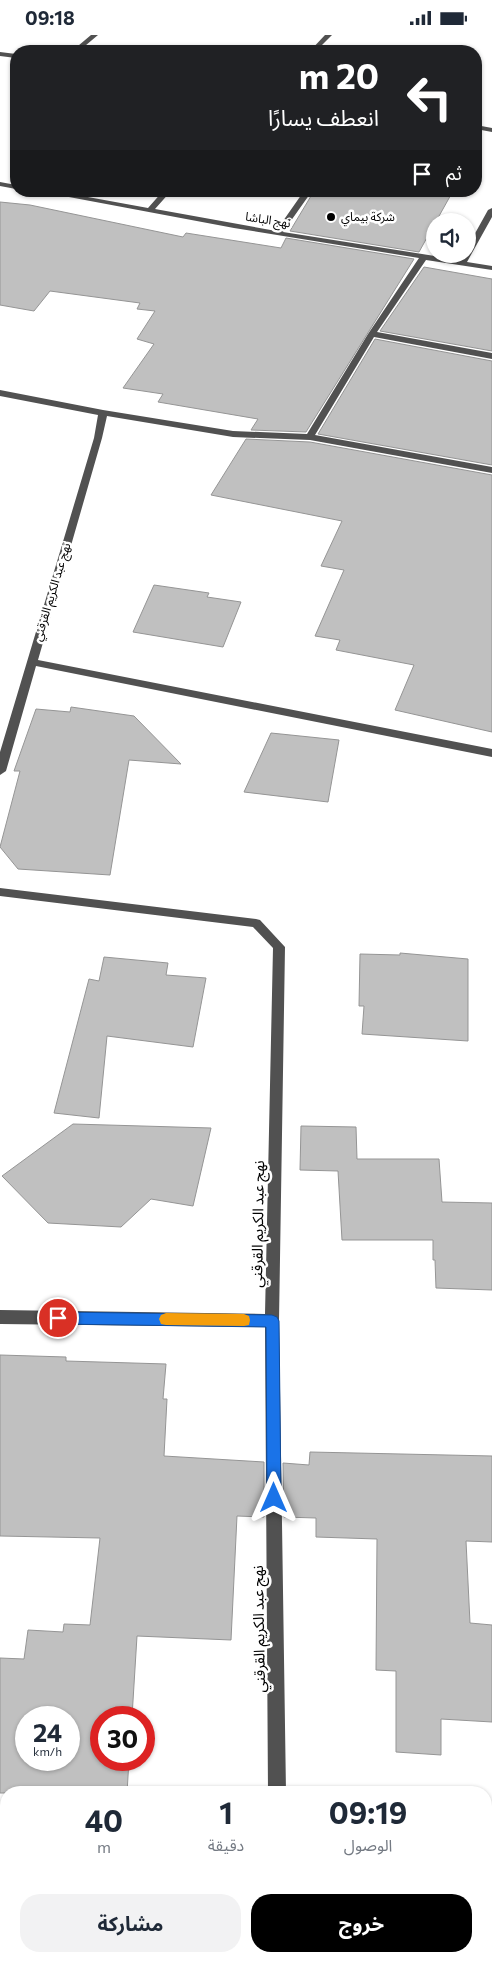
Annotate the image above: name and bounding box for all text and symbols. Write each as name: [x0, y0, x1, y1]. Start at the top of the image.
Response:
text: 09:18: [25, 6, 75, 29]
text: 20 m: [299, 53, 379, 96]
icon: left: [397, 65, 462, 130]
text: انعطف يسارًا: [268, 104, 379, 131]
icon: arrive: [408, 160, 436, 188]
text: ثم: [446, 161, 462, 184]
street label: نهج الباشا: [244, 209, 292, 232]
place label: شركة بيماي: [341, 209, 395, 227]
marker: شركة بيماي: [325, 211, 337, 223]
map controls: [426, 213, 476, 263]
button: sound: [426, 213, 476, 263]
street label: نهج عبد الكريم القرقني: [29, 541, 76, 644]
street label: نهج عبد الكريم القرقني: [247, 1160, 271, 1288]
pin: [37, 1297, 79, 1339]
icon: arrive: [44, 1304, 72, 1332]
position arrow: [247, 1471, 299, 1523]
street label: نهج عبد الكريم القرقني: [248, 1565, 272, 1693]
speed limit sign: 30: [90, 1706, 155, 1771]
text: 24: [33, 1717, 62, 1747]
text: km/h: [33, 1744, 62, 1758]
text: 1: [219, 1793, 233, 1830]
text: 09:19: [329, 1793, 407, 1830]
text: 40: [85, 1801, 123, 1838]
text: دقيقة: [208, 1835, 244, 1854]
text: الوصول: [344, 1835, 392, 1854]
text: m: [97, 1837, 111, 1856]
button: مشاركة: [20, 1894, 241, 1952]
button: خروج: [251, 1894, 472, 1952]

